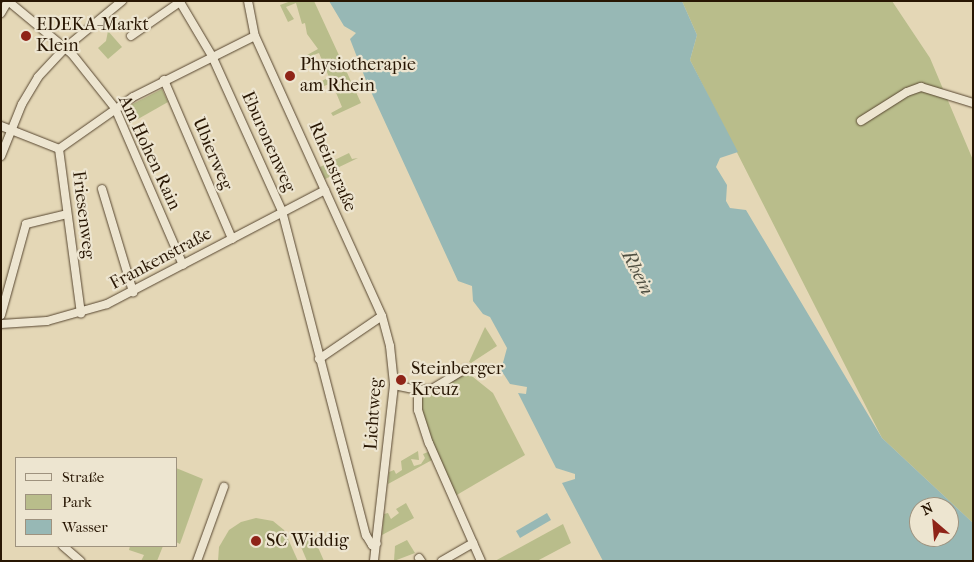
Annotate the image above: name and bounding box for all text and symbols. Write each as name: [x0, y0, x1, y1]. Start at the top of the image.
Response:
place label: EDEKA-Markt Klein: [36, 15, 149, 58]
marker: EDEKA-Markt Klein: [20, 30, 32, 42]
place label: Physiotherapie am Rhein: [300, 55, 416, 98]
marker: Physiotherapie am Rhein: [284, 70, 296, 82]
street label: Eburonenweg: [236, 88, 300, 196]
street label: Am Hohen Rain: [113, 92, 185, 214]
street label: Ubierweg: [187, 114, 237, 194]
street label: Rheinstraße: [303, 119, 361, 215]
street label: Friesenweg: [67, 170, 99, 260]
street label: Frankenstraße: [106, 223, 216, 295]
water label: Rhein: [616, 247, 658, 299]
place label: Steinberger Kreuz: [411, 359, 503, 402]
marker: Steinberger Kreuz: [395, 374, 407, 386]
street label: Lichtweg: [361, 377, 387, 451]
legend: [15, 457, 178, 547]
text: Straße: [62, 468, 104, 486]
text: Park: [62, 493, 92, 511]
north arrow: [909, 497, 959, 547]
text: N: [919, 499, 936, 519]
text: Wasser: [62, 518, 108, 536]
place label: SC Widdig: [266, 530, 348, 552]
marker: SC Widdig: [250, 535, 262, 547]

